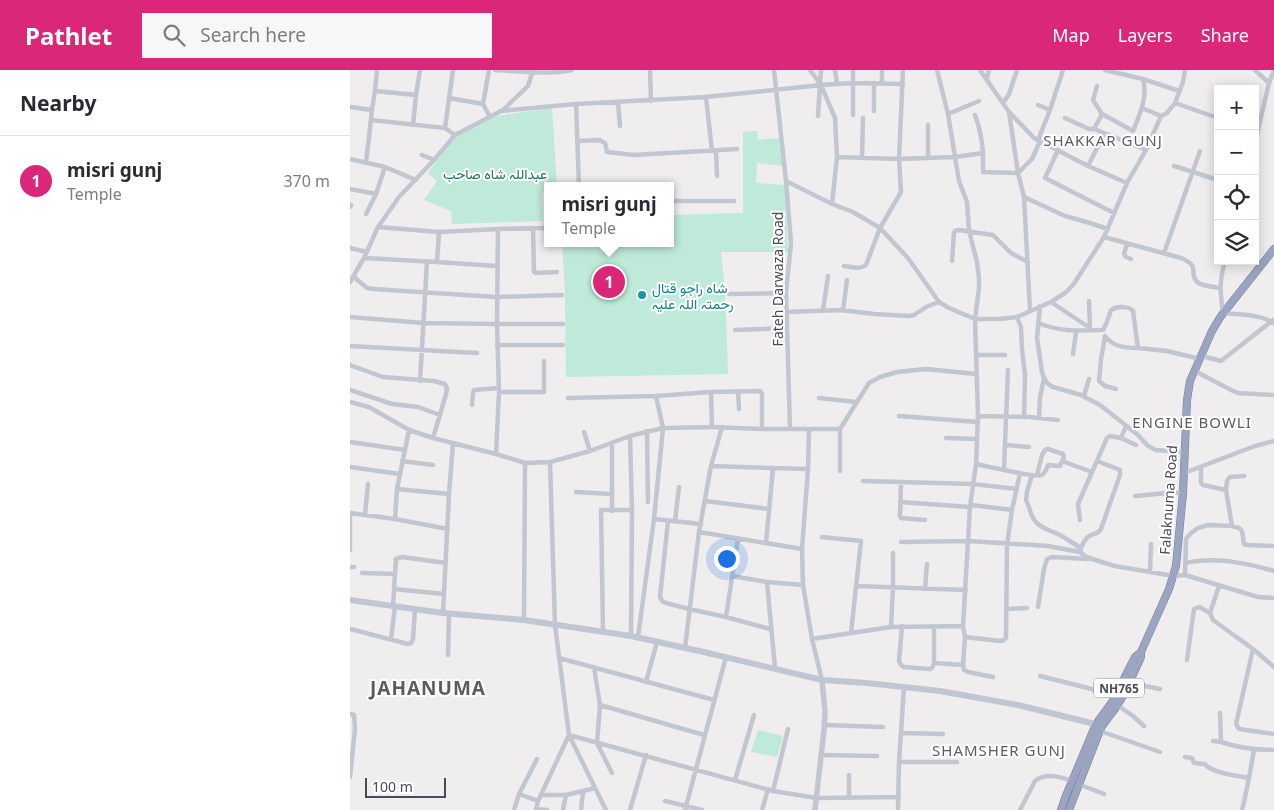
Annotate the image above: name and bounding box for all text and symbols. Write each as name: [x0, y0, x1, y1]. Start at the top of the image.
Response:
search box: [142, 13, 492, 58]
text: Pathlet: [25, 19, 112, 52]
icon: search: [160, 21, 188, 49]
text: Search here: [200, 22, 306, 48]
text: Map: [1052, 23, 1090, 47]
text: Layers: [1118, 23, 1173, 47]
text: Share: [1201, 23, 1249, 47]
map controls: [1214, 85, 1259, 265]
button: +: [1214, 85, 1259, 130]
text: Nearby: [20, 89, 96, 117]
district label: SHAKKAR GUNJ: [1043, 130, 1163, 150]
button: −: [1214, 130, 1259, 175]
text: misri gunj: [67, 157, 162, 183]
park label: عبداللہ شاہ صاحب: [443, 164, 547, 183]
text: 1: [31, 170, 41, 192]
text: 370 m: [283, 170, 330, 192]
button: locate: [1214, 175, 1259, 220]
popup: [544, 182, 674, 247]
text: Temple: [67, 183, 122, 205]
text: misri gunj: [561, 191, 657, 217]
street label: Fateh Darwaza Road: [768, 212, 787, 346]
text: Temple: [561, 217, 616, 239]
button: layers: [1214, 220, 1259, 265]
pin: 1: [593, 263, 625, 301]
place label: شاہ راجو قتال رحمتہ اللہ علیہ: [652, 278, 734, 313]
marker: شاہ راجو قتال رحمتہ اللہ علیہ: [636, 289, 648, 301]
district label: ENGINE BOWLI: [1132, 412, 1252, 432]
street label: Falaknuma Road: [1155, 445, 1181, 555]
your location: [714, 546, 740, 572]
district label: JAHANUMA: [368, 675, 486, 701]
road number: NH765: [1094, 678, 1144, 698]
district label: SHAMSHER GUNJ: [932, 740, 1066, 760]
scale bar: [365, 775, 446, 798]
text: 100 m: [372, 777, 413, 796]

